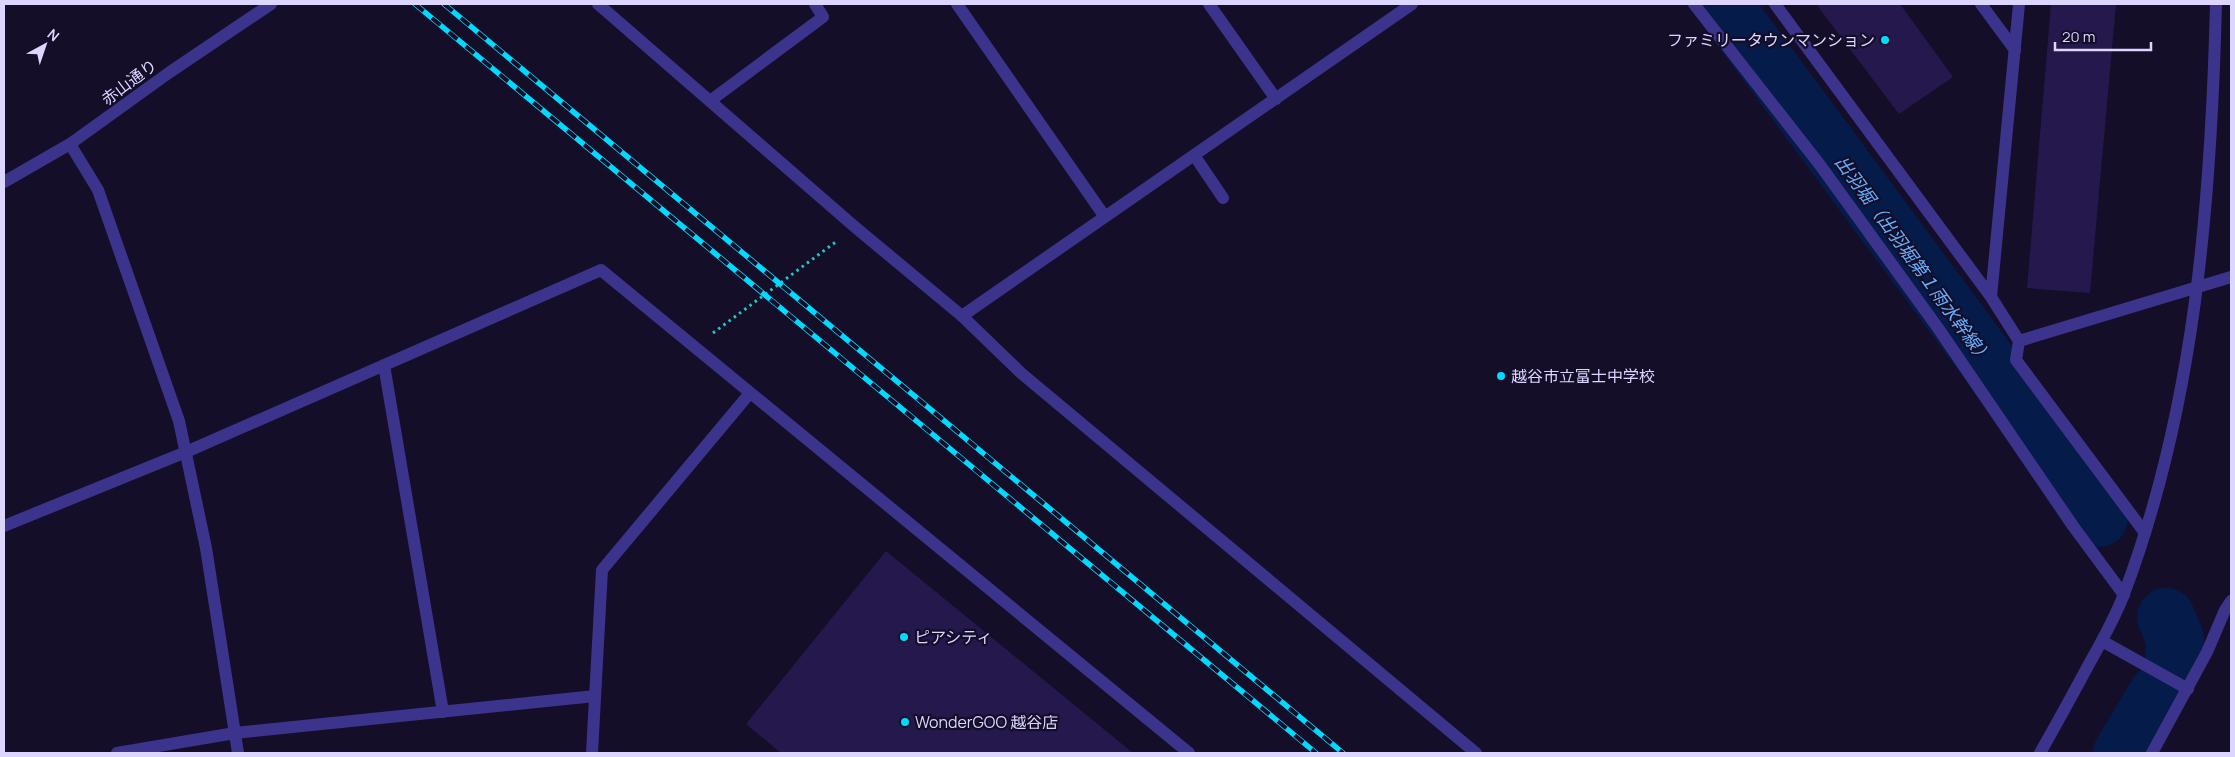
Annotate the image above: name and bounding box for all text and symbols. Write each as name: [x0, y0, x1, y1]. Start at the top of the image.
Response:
north arrow: [20, 20, 70, 70]
scale bar: [2055, 20, 2151, 52]
text: N: [44, 24, 64, 45]
text: 20 m: [2062, 26, 2095, 47]
place label: ファミリータウンマンション: [1667, 29, 1875, 51]
marker: ファミリータウンマンション: [1879, 34, 1891, 46]
street label: 赤山通り: [97, 54, 161, 110]
water label: 出羽堀（出羽堀第１雨水幹線）: [1830, 150, 1998, 368]
place label: 越谷市立富士中学校: [1511, 365, 1655, 387]
marker: 越谷市立富士中学校: [1495, 370, 1507, 382]
place label: ピアシティ: [914, 626, 992, 648]
marker: ピアシティ: [898, 631, 910, 643]
place label: WonderGOO 越谷店: [915, 711, 1058, 733]
marker: WonderGOO 越谷店: [899, 716, 911, 728]

